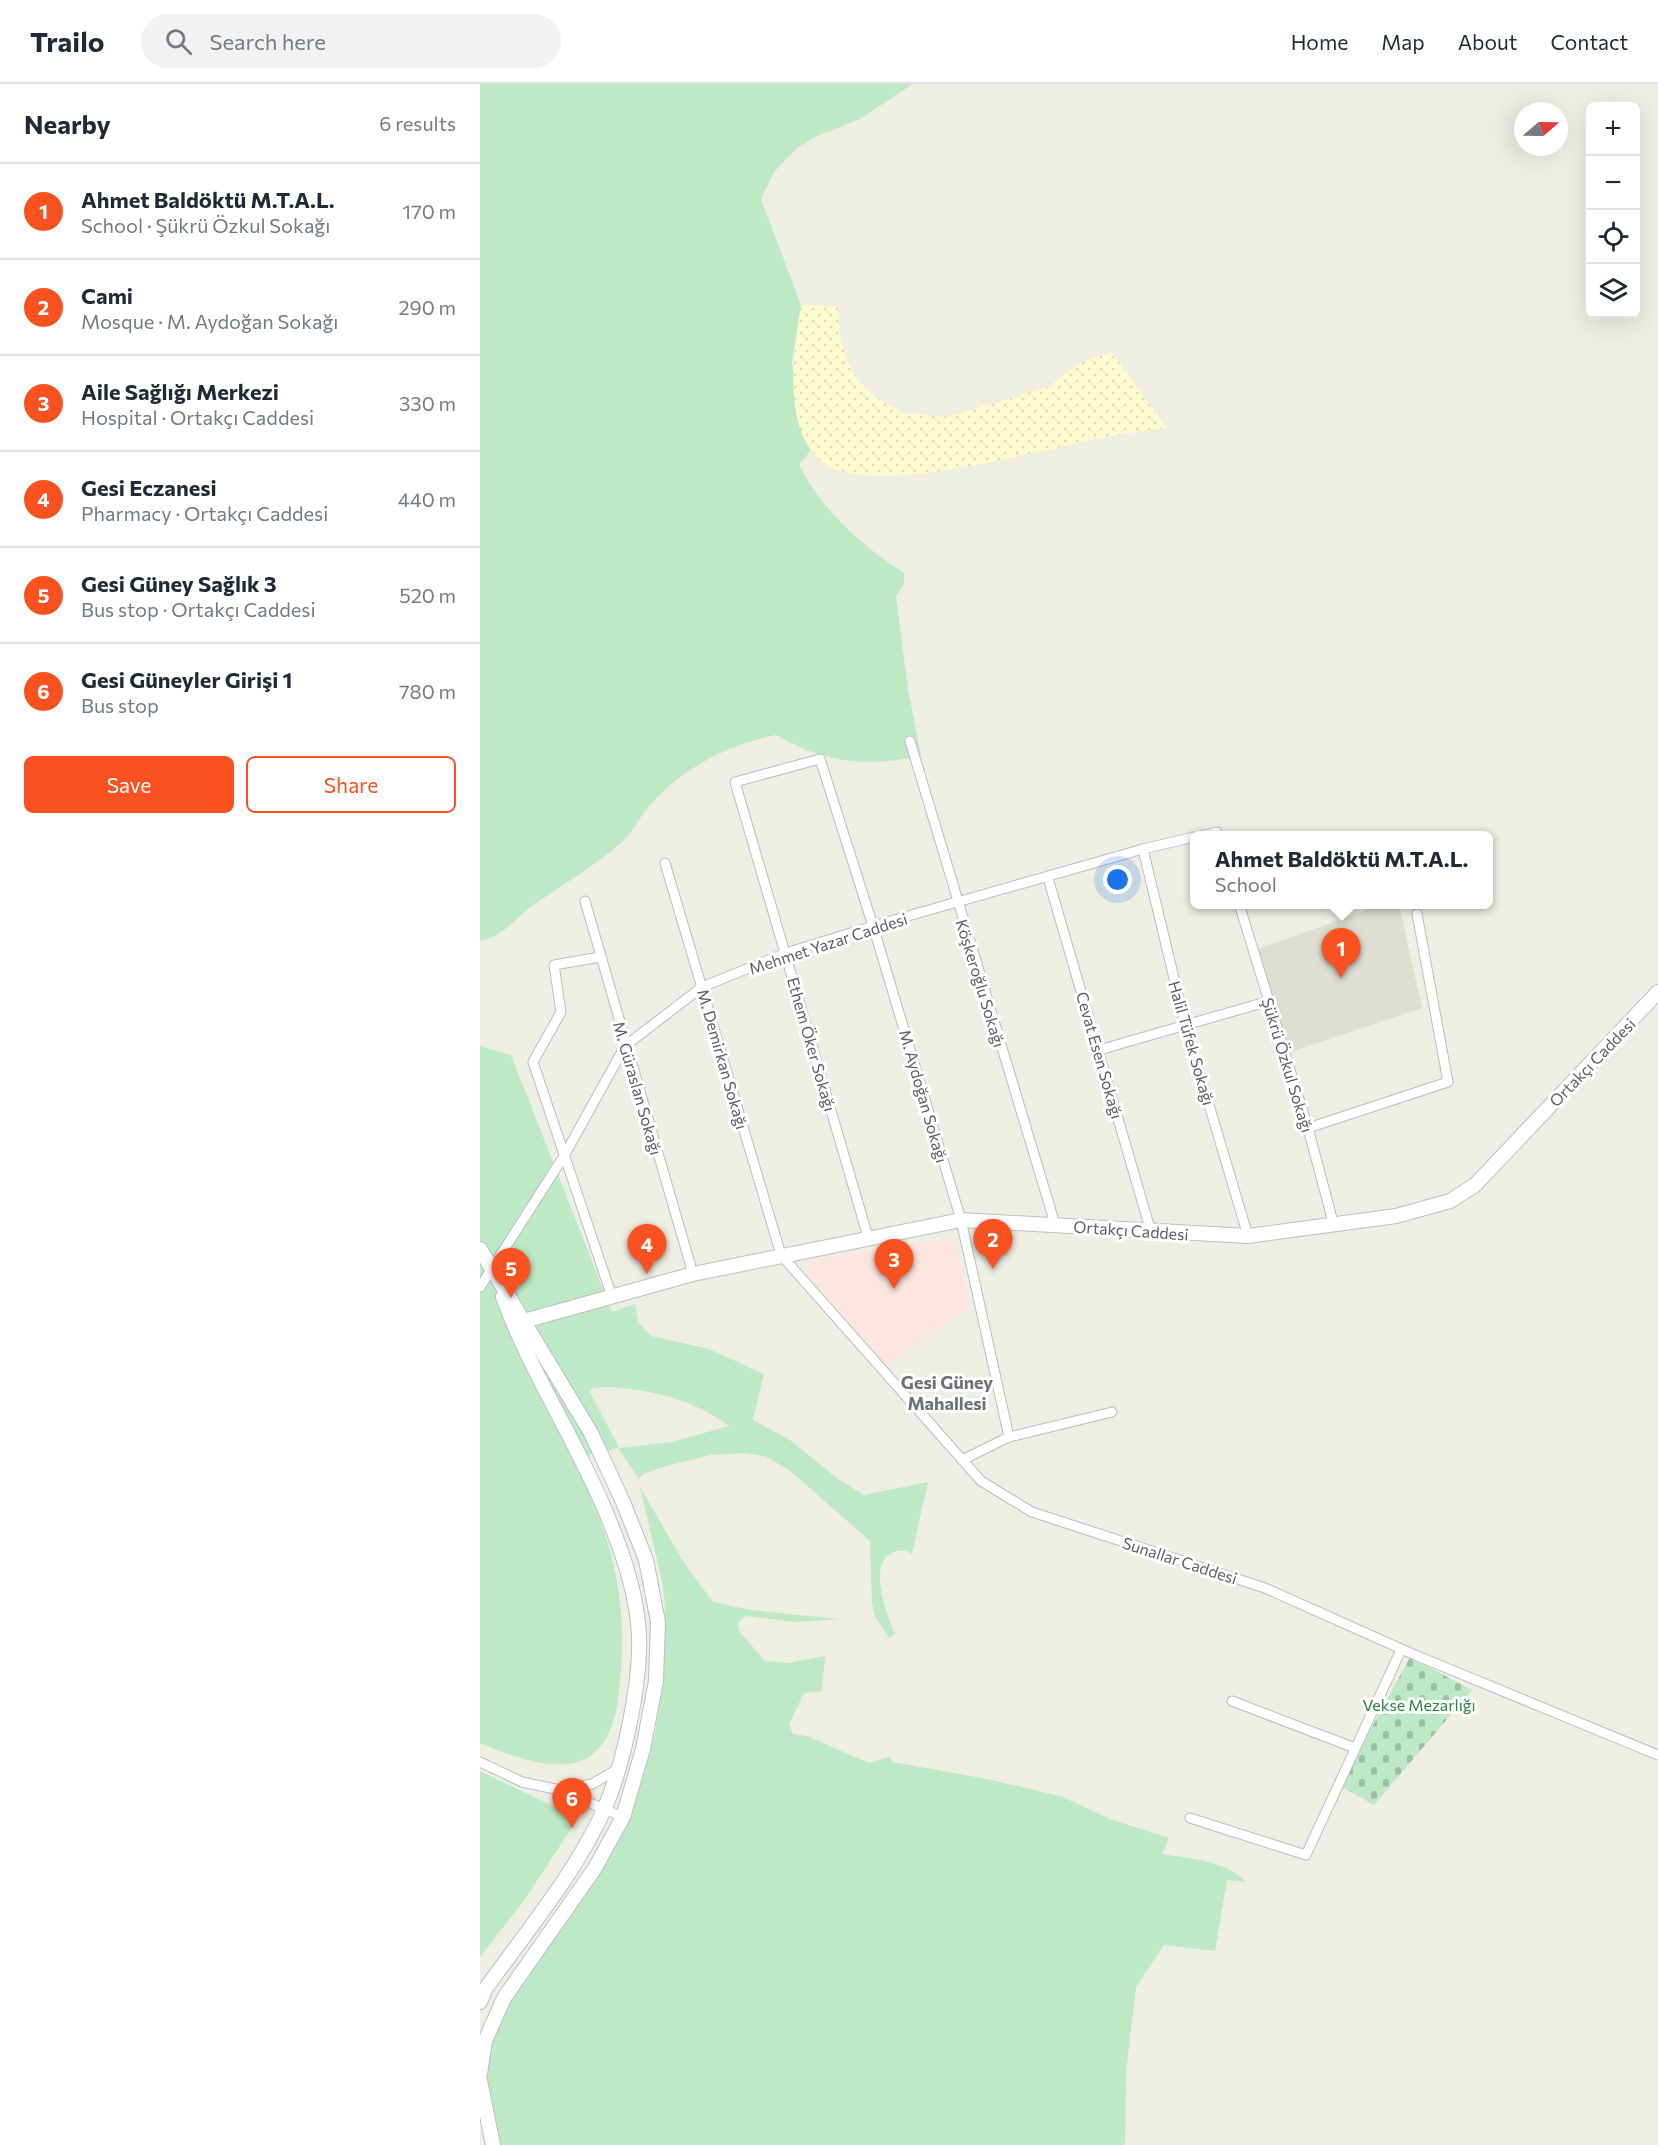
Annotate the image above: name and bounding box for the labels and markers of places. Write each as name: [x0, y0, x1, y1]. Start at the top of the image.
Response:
pin: 1: [1322, 928, 1360, 978]
pin: 2: [974, 1220, 1012, 1269]
pin: 4: [628, 1224, 666, 1274]
pin: 3: [874, 1240, 914, 1289]
pin: 5: [492, 1248, 531, 1298]
pin: 6: [552, 1778, 592, 1828]

